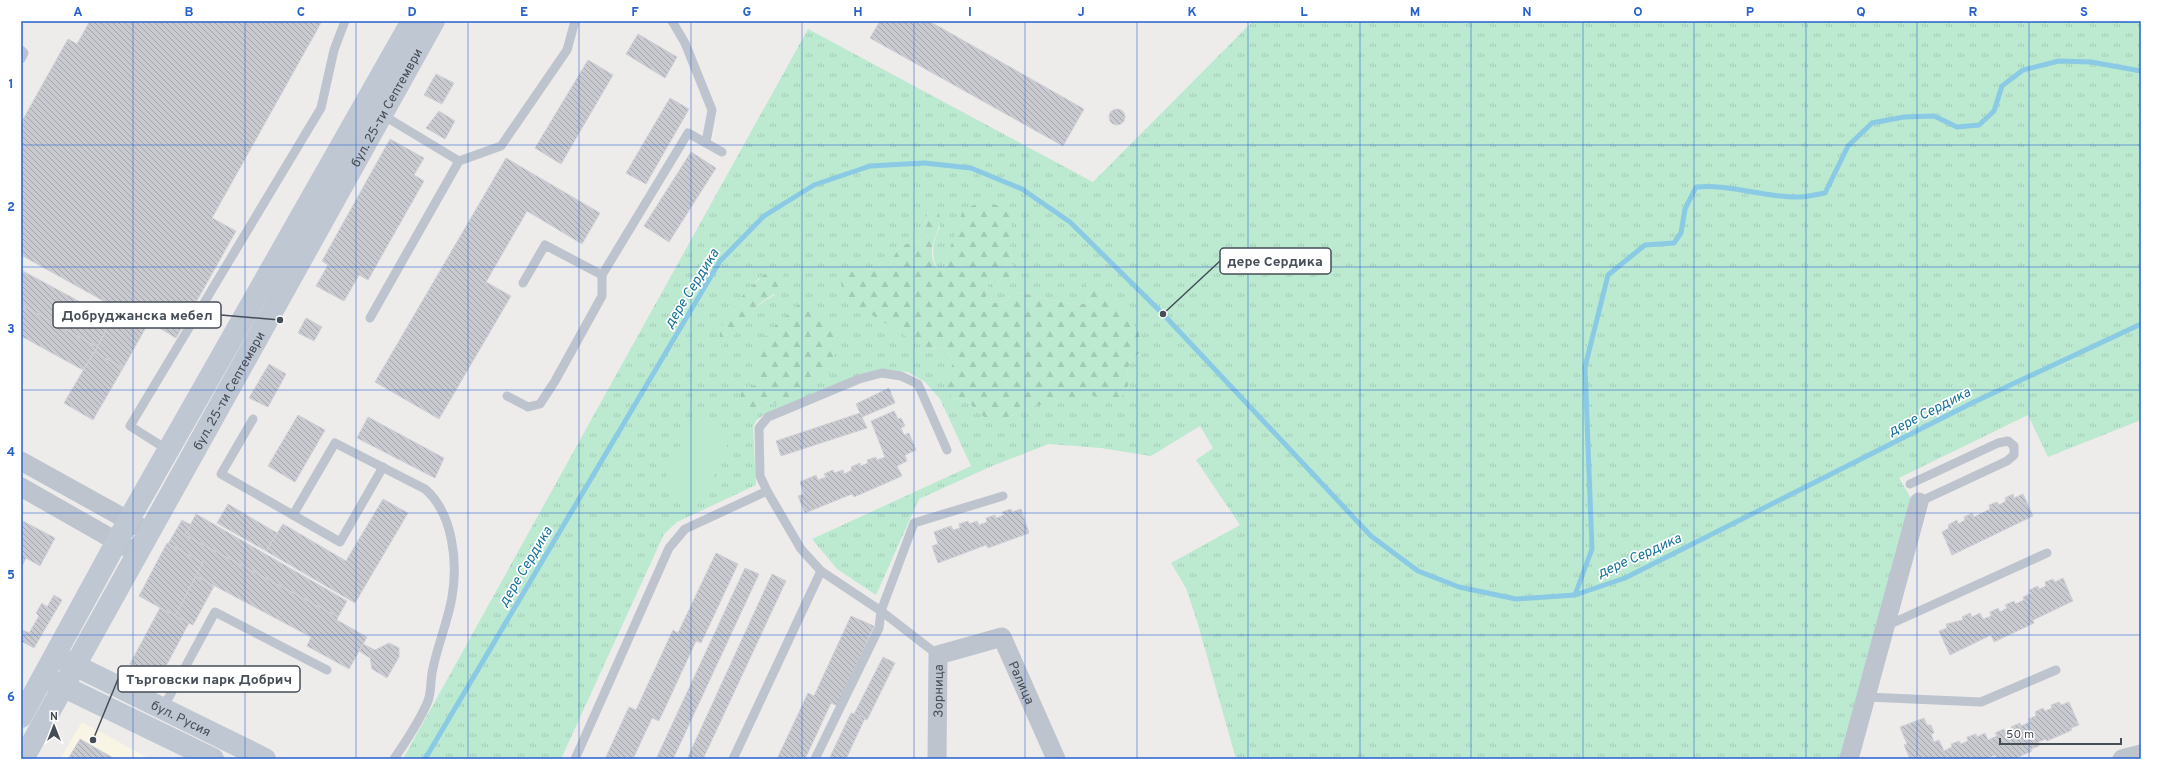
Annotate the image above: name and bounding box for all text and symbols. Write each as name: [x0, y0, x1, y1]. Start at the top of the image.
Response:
text: A: [73, 5, 83, 21]
text: B: [185, 5, 194, 21]
text: C: [297, 5, 305, 21]
text: D: [407, 5, 417, 21]
text: E: [520, 5, 528, 21]
text: F: [631, 5, 639, 21]
text: G: [743, 5, 752, 21]
text: H: [853, 5, 863, 21]
text: I: [968, 5, 972, 21]
text: J: [1077, 5, 1085, 21]
text: K: [1187, 5, 1197, 21]
text: L: [1300, 5, 1308, 21]
text: M: [1410, 5, 1420, 21]
text: N: [1522, 5, 1532, 21]
text: O: [1633, 5, 1643, 21]
text: P: [1746, 5, 1755, 21]
text: Q: [1856, 5, 1866, 21]
text: R: [1969, 5, 1978, 21]
text: S: [2080, 5, 2088, 21]
street label: бул. 25-ти Септември: [348, 46, 427, 170]
text: 1: [8, 77, 14, 93]
text: 2: [7, 200, 15, 216]
water label: дере Сердика: [661, 245, 724, 332]
callout: дере Сердика: [1220, 248, 1331, 274]
text: дере Сердика: [1227, 254, 1323, 271]
callout: Добруджанска мебел: [53, 302, 221, 328]
text: Добруджанска мебел: [61, 308, 213, 325]
text: 3: [7, 322, 15, 338]
street label: бул. 25-ти Септември: [191, 329, 269, 453]
water label: дере Сердика: [1885, 384, 1974, 441]
text: 4: [7, 445, 15, 461]
water label: дере Сердика: [495, 523, 557, 611]
water label: дере Сердика: [1594, 530, 1685, 583]
text: 5: [7, 568, 15, 584]
street label: Ралица: [1004, 659, 1037, 707]
street label: Зорница: [931, 664, 948, 718]
callout: Търговски парк Добрич: [118, 666, 300, 692]
text: Търговски парк Добрич: [126, 672, 292, 689]
text: 6: [7, 690, 15, 706]
street label: бул. Русия: [148, 698, 213, 741]
north arrow: [34, 706, 74, 746]
text: N: [50, 710, 58, 724]
scale bar: [2000, 720, 2121, 746]
text: 50 m: [2006, 727, 2034, 743]

